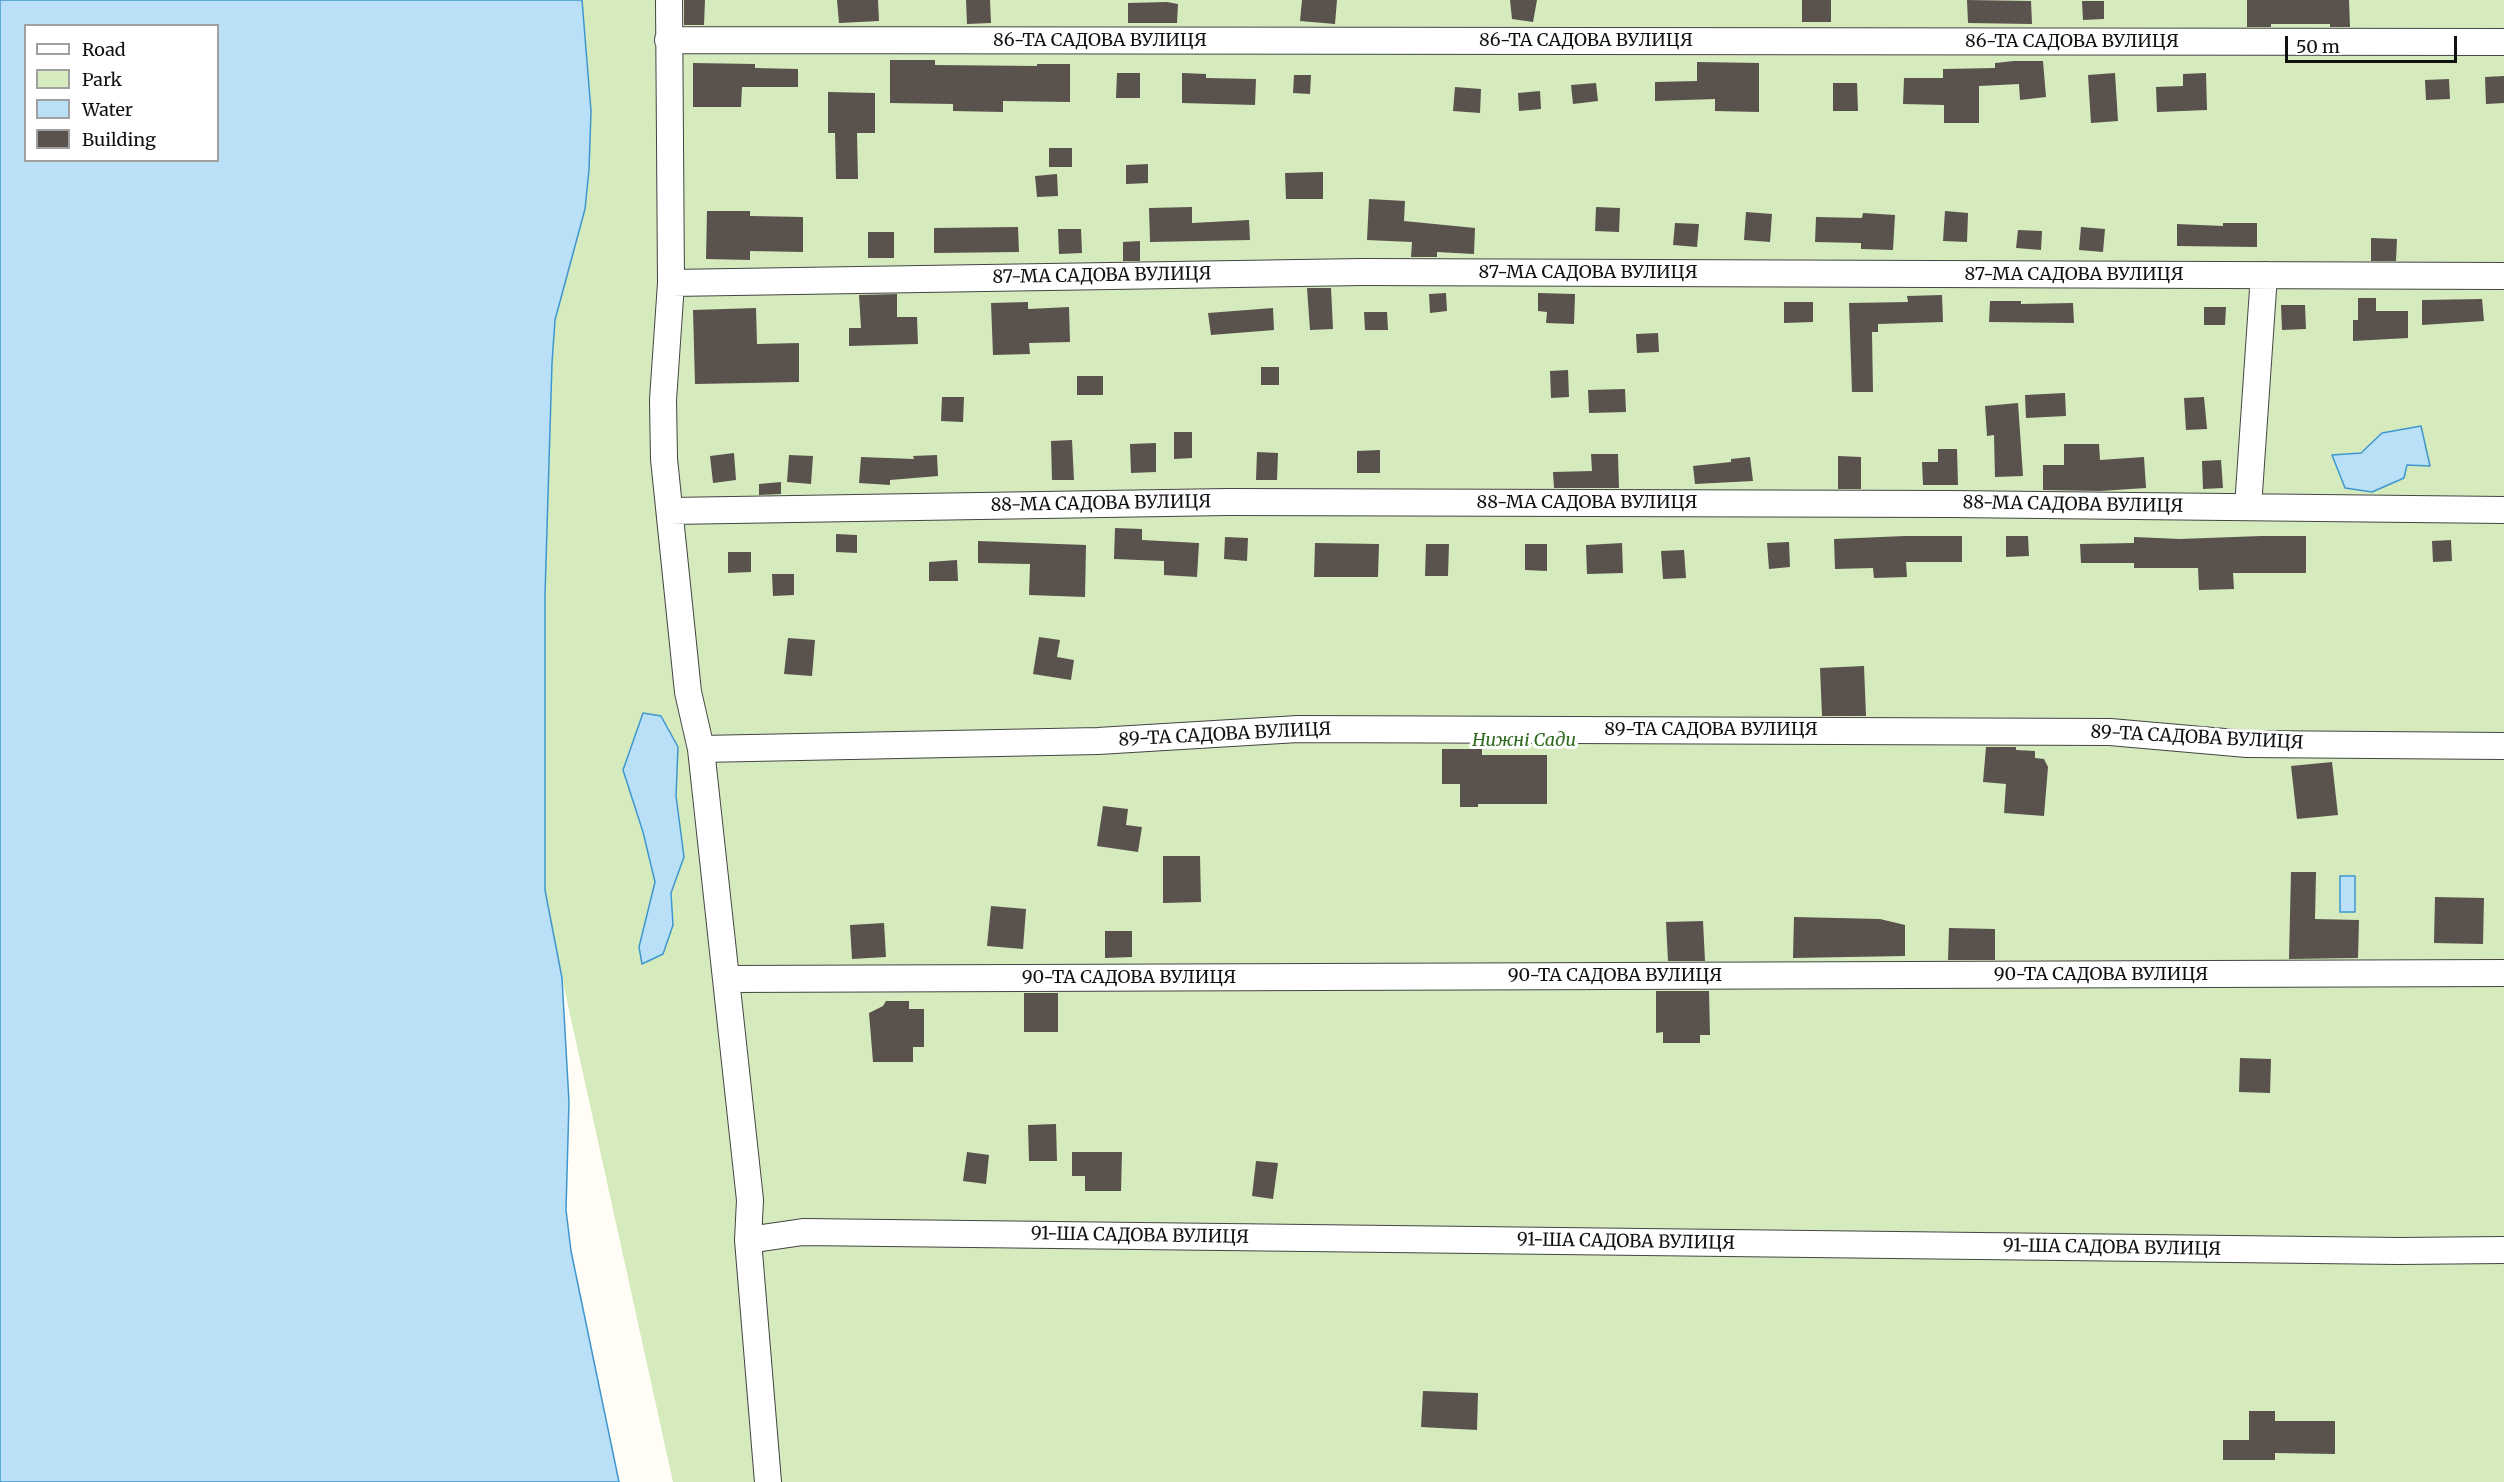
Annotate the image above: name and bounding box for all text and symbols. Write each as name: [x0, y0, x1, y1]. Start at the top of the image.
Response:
legend: [24, 24, 219, 162]
scale bar: [2288, 24, 2460, 62]
street label: 86-ТА САДОВА ВУЛИЦЯ: [993, 30, 1207, 52]
street label: 86-ТА САДОВА ВУЛИЦЯ: [1479, 30, 1693, 52]
street label: 86-ТА САДОВА ВУЛИЦЯ: [1965, 31, 2179, 53]
text: 50 m: [2296, 35, 2340, 58]
text: Road: [82, 38, 126, 61]
text: Park: [82, 68, 122, 91]
text: Water: [82, 98, 133, 121]
text: Building: [82, 128, 156, 151]
street label: 87-МА САДОВА ВУЛИЦЯ: [1478, 262, 1698, 284]
street label: 87-МА САДОВА ВУЛИЦЯ: [992, 263, 1212, 289]
street label: 87-МА САДОВА ВУЛИЦЯ: [1964, 264, 2184, 286]
street label: 88-МА САДОВА ВУЛИЦЯ: [990, 491, 1212, 517]
street label: 88-МА САДОВА ВУЛИЦЯ: [1477, 492, 1697, 514]
street label: 88-МА САДОВА ВУЛИЦЯ: [1962, 492, 2184, 518]
street label: 89-ТА САДОВА ВУЛИЦЯ: [1118, 719, 1332, 751]
street label: 89-ТА САДОВА ВУЛИЦЯ: [1604, 719, 1818, 741]
street label: 89-ТА САДОВА ВУЛИЦЯ: [2090, 722, 2304, 754]
park label: Нижні Сади: [1472, 730, 1576, 752]
street label: 90-ТА САДОВА ВУЛИЦЯ: [1994, 964, 2208, 986]
street label: 90-ТА САДОВА ВУЛИЦЯ: [1508, 965, 1722, 987]
street label: 90-ТА САДОВА ВУЛИЦЯ: [1022, 967, 1236, 989]
street label: 91-ША САДОВА ВУЛИЦЯ: [1031, 1223, 1249, 1249]
street label: 91-ША САДОВА ВУЛИЦЯ: [1517, 1229, 1735, 1255]
street label: 91-ША САДОВА ВУЛИЦЯ: [2003, 1235, 2221, 1261]

